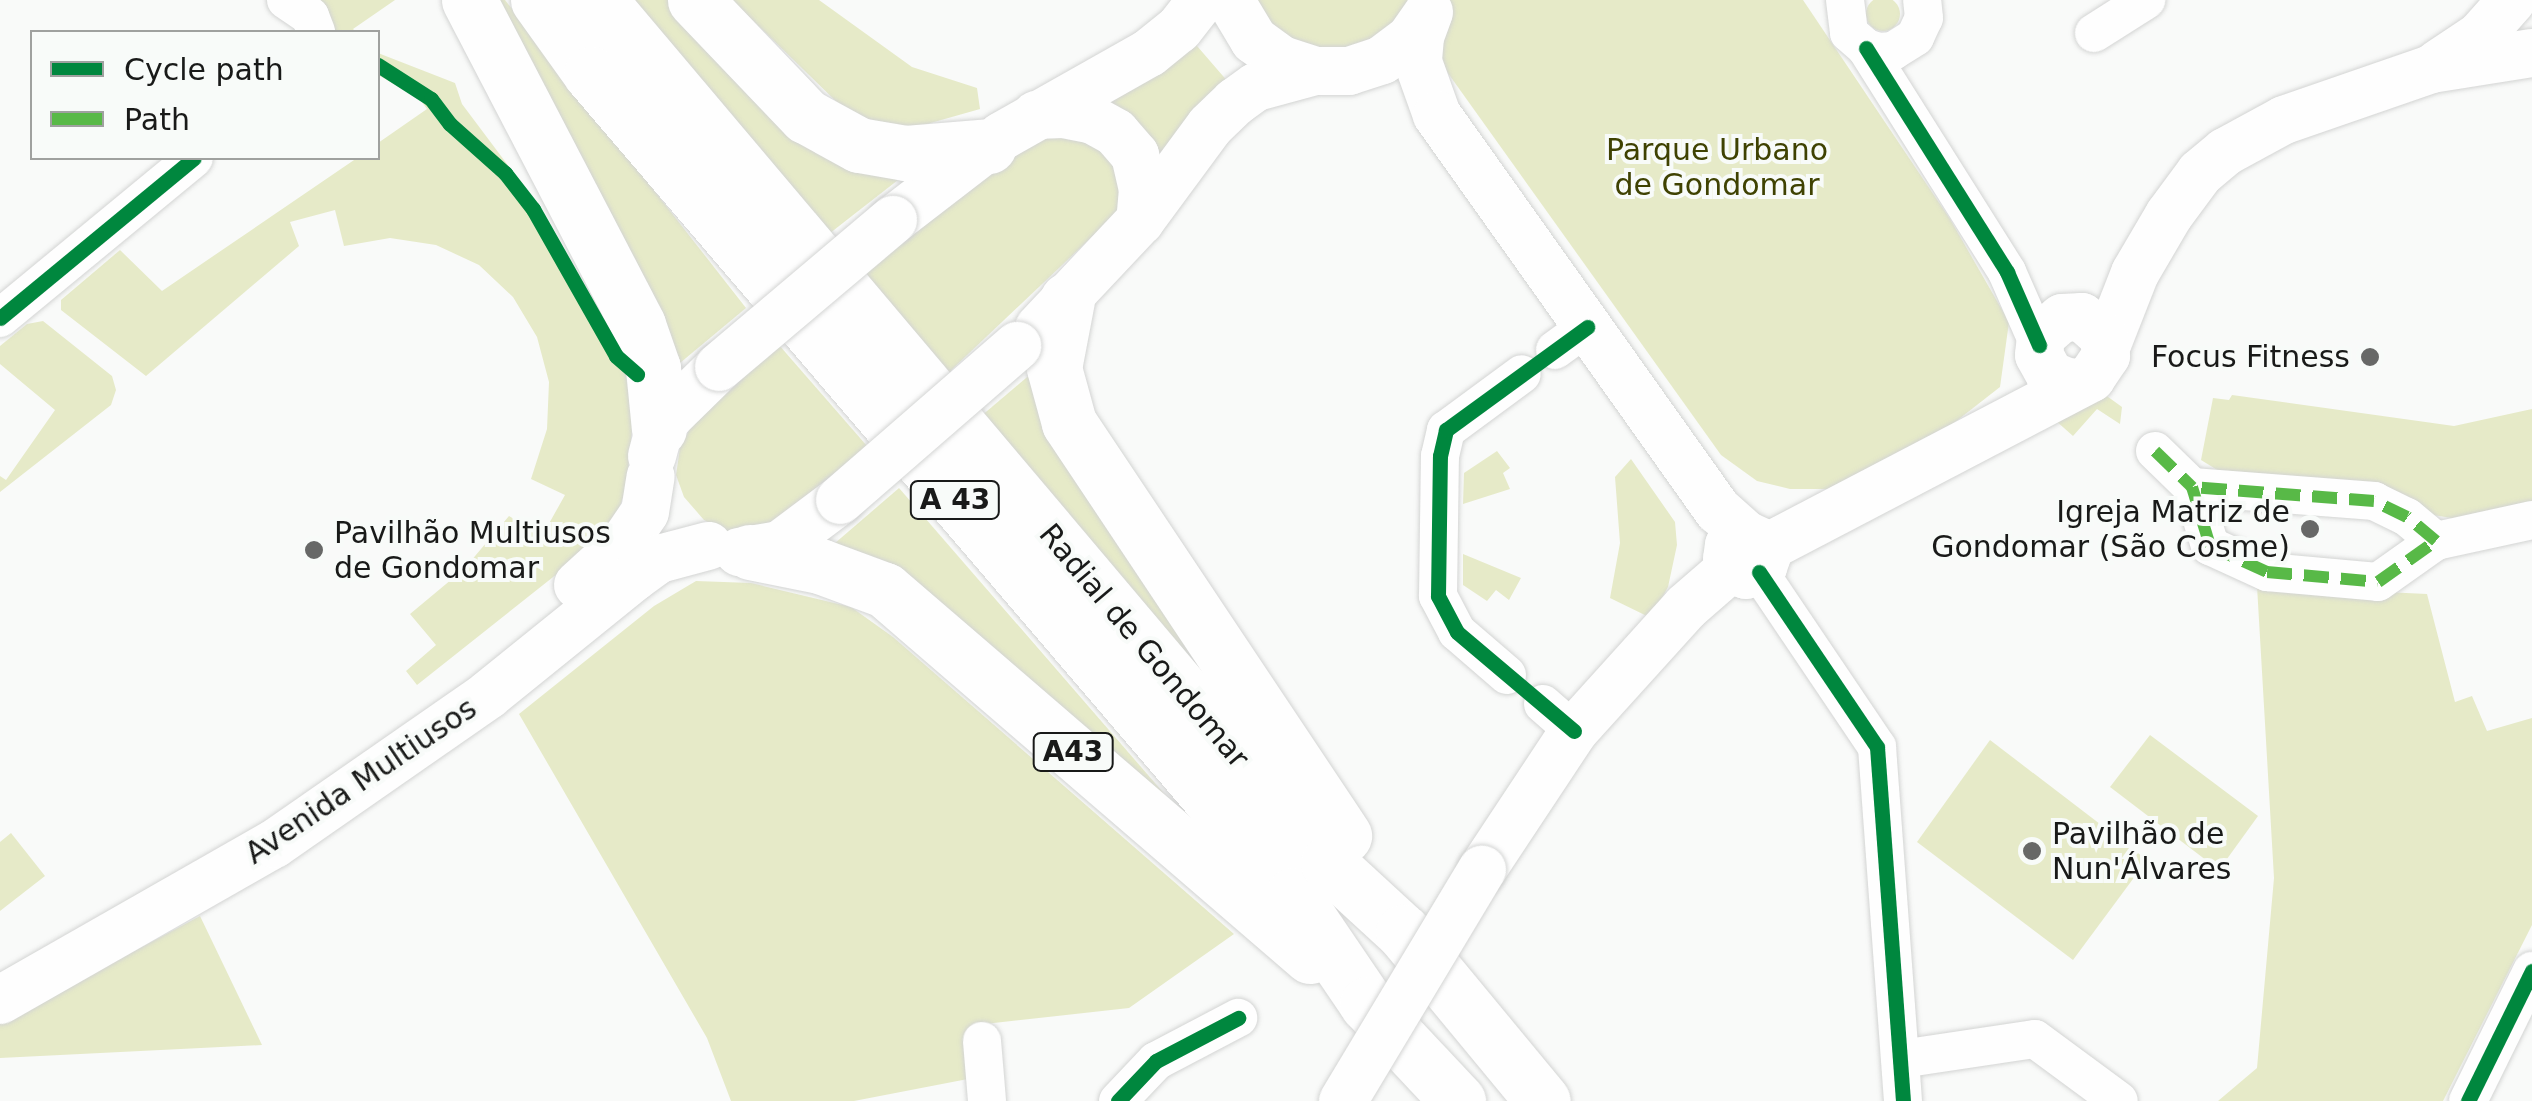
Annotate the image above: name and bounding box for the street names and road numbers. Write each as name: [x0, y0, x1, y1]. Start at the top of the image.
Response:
road number: A 43: [908, 477, 1002, 523]
street label: Radial de Gondomar: [1031, 517, 1257, 775]
street label: Avenida Multiusos: [238, 690, 484, 872]
road number: A43: [1030, 729, 1116, 775]

